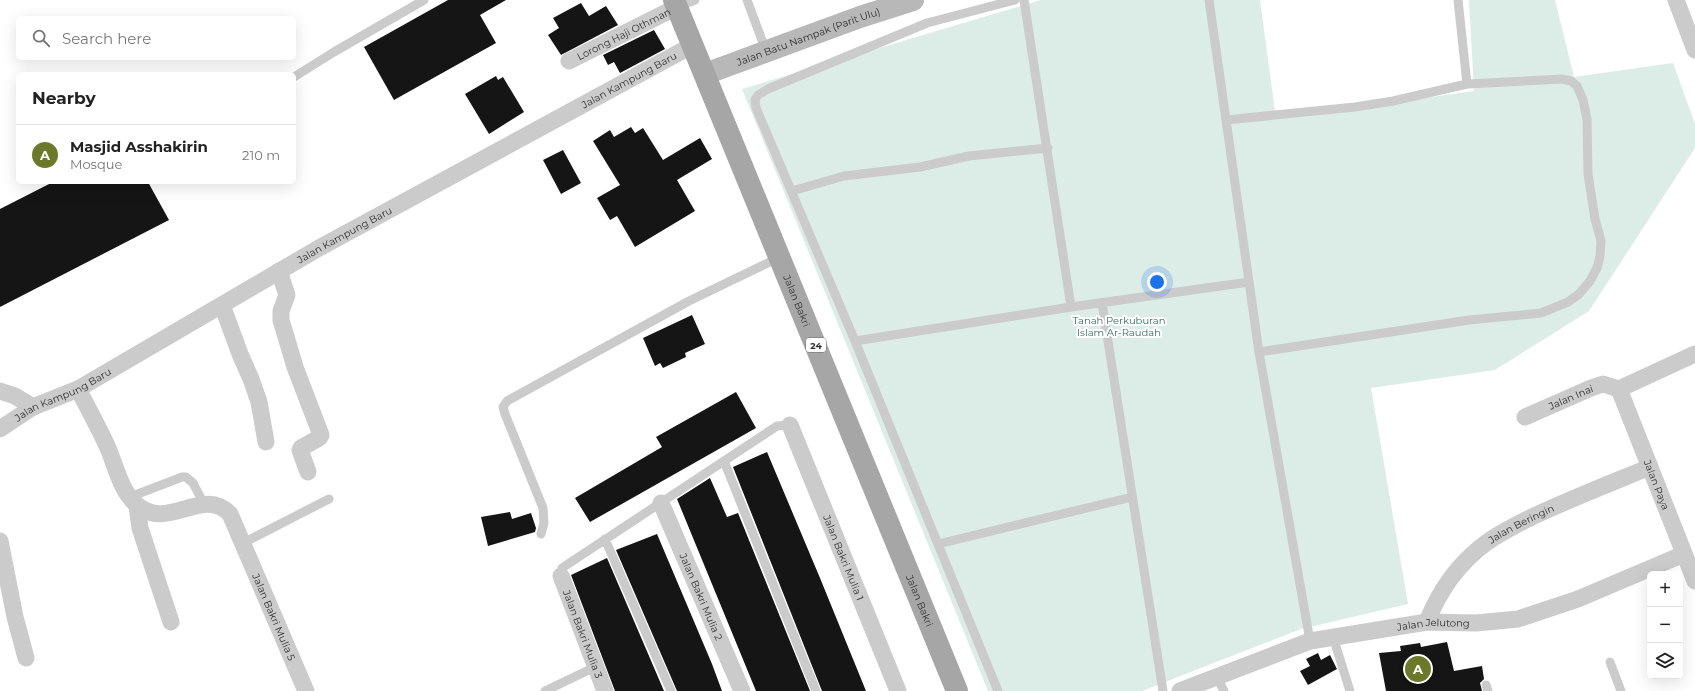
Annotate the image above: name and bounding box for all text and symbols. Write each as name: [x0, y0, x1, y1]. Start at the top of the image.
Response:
street label: Jalan Batu Nampak (Parit Ulu): [734, 4, 882, 69]
street label: Lorong Haji Othman: [574, 5, 673, 63]
search box: [16, 16, 296, 60]
icon: search: [30, 27, 52, 49]
text: Search here: [62, 29, 151, 48]
street label: Jalan Kampung Baru: [578, 49, 679, 111]
text: Nearby: [32, 88, 96, 108]
text: Masjid Asshakirin: [70, 137, 208, 156]
text: A: [40, 147, 50, 163]
text: 210 m: [242, 147, 280, 163]
text: Mosque: [70, 156, 122, 172]
street label: Jalan Kampung Baru: [294, 203, 394, 267]
street label: Jalan Bakri: [780, 272, 814, 329]
your location: [1147, 272, 1167, 292]
park label: Tanah Perkuburan Islam Ar-Raudah: [1073, 314, 1165, 339]
road number: 24: [806, 338, 826, 352]
street label: Jalan Kampung Baru: [11, 365, 113, 425]
street label: Jalan Inai: [1546, 381, 1595, 413]
street label: Jalan Paya: [1641, 457, 1673, 512]
street label: Jalan Beringin: [1485, 501, 1556, 547]
street label: Jalan Bakri Mulia 1: [820, 512, 867, 602]
street label: Jalan Bakri Mulia 2: [677, 550, 726, 642]
street label: Jalan Bakri Mulia 5: [249, 571, 299, 663]
map controls: [1647, 571, 1683, 679]
button: +: [1647, 571, 1683, 607]
street label: Jalan Bakri: [903, 572, 936, 628]
street label: Jalan Bakri Mulia 3: [560, 587, 606, 680]
button: −: [1647, 607, 1683, 643]
street label: Jalan Jelutong: [1395, 615, 1470, 633]
button: layers: [1647, 643, 1683, 679]
pin: A: [1405, 654, 1431, 684]

